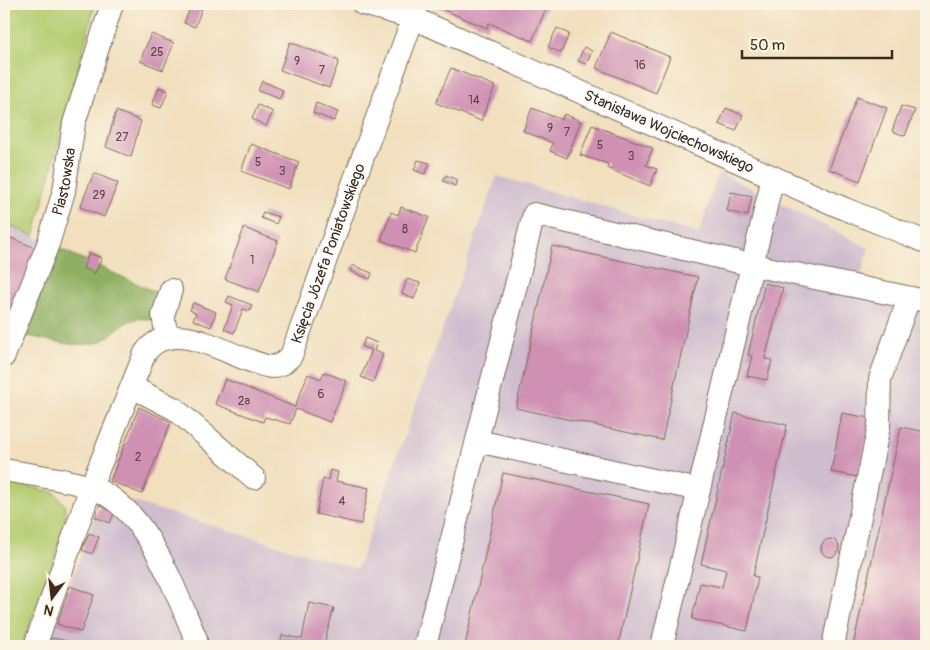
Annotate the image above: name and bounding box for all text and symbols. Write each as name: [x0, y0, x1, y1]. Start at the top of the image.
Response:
scale bar: [742, 28, 892, 60]
text: 50 m: [750, 36, 785, 55]
house number: 25: [150, 45, 164, 60]
house number: 9: [294, 54, 300, 69]
house number: 16: [634, 58, 646, 73]
house number: 7: [319, 63, 326, 78]
street label: Stanisława Wojciechowskiego: [581, 85, 757, 177]
house number: 14: [468, 93, 480, 108]
house number: 9: [547, 121, 553, 136]
house number: 7: [564, 125, 571, 140]
house number: 27: [115, 130, 129, 145]
house number: 5: [597, 138, 603, 153]
street label: Piastowska: [48, 146, 80, 218]
house number: 3: [628, 149, 635, 164]
house number: 5: [255, 155, 261, 170]
street label: Księcia Józefa Poniatowskiego: [287, 161, 369, 346]
house number: 3: [279, 164, 286, 179]
house number: 29: [93, 188, 105, 203]
house number: 8: [402, 222, 408, 237]
house number: 1: [250, 253, 254, 268]
house number: 6: [318, 387, 325, 402]
house number: 2a: [238, 394, 251, 409]
house number: 2: [135, 450, 142, 465]
house number: 4: [339, 494, 346, 509]
north arrow: [28, 572, 78, 622]
text: N: [42, 601, 56, 620]

